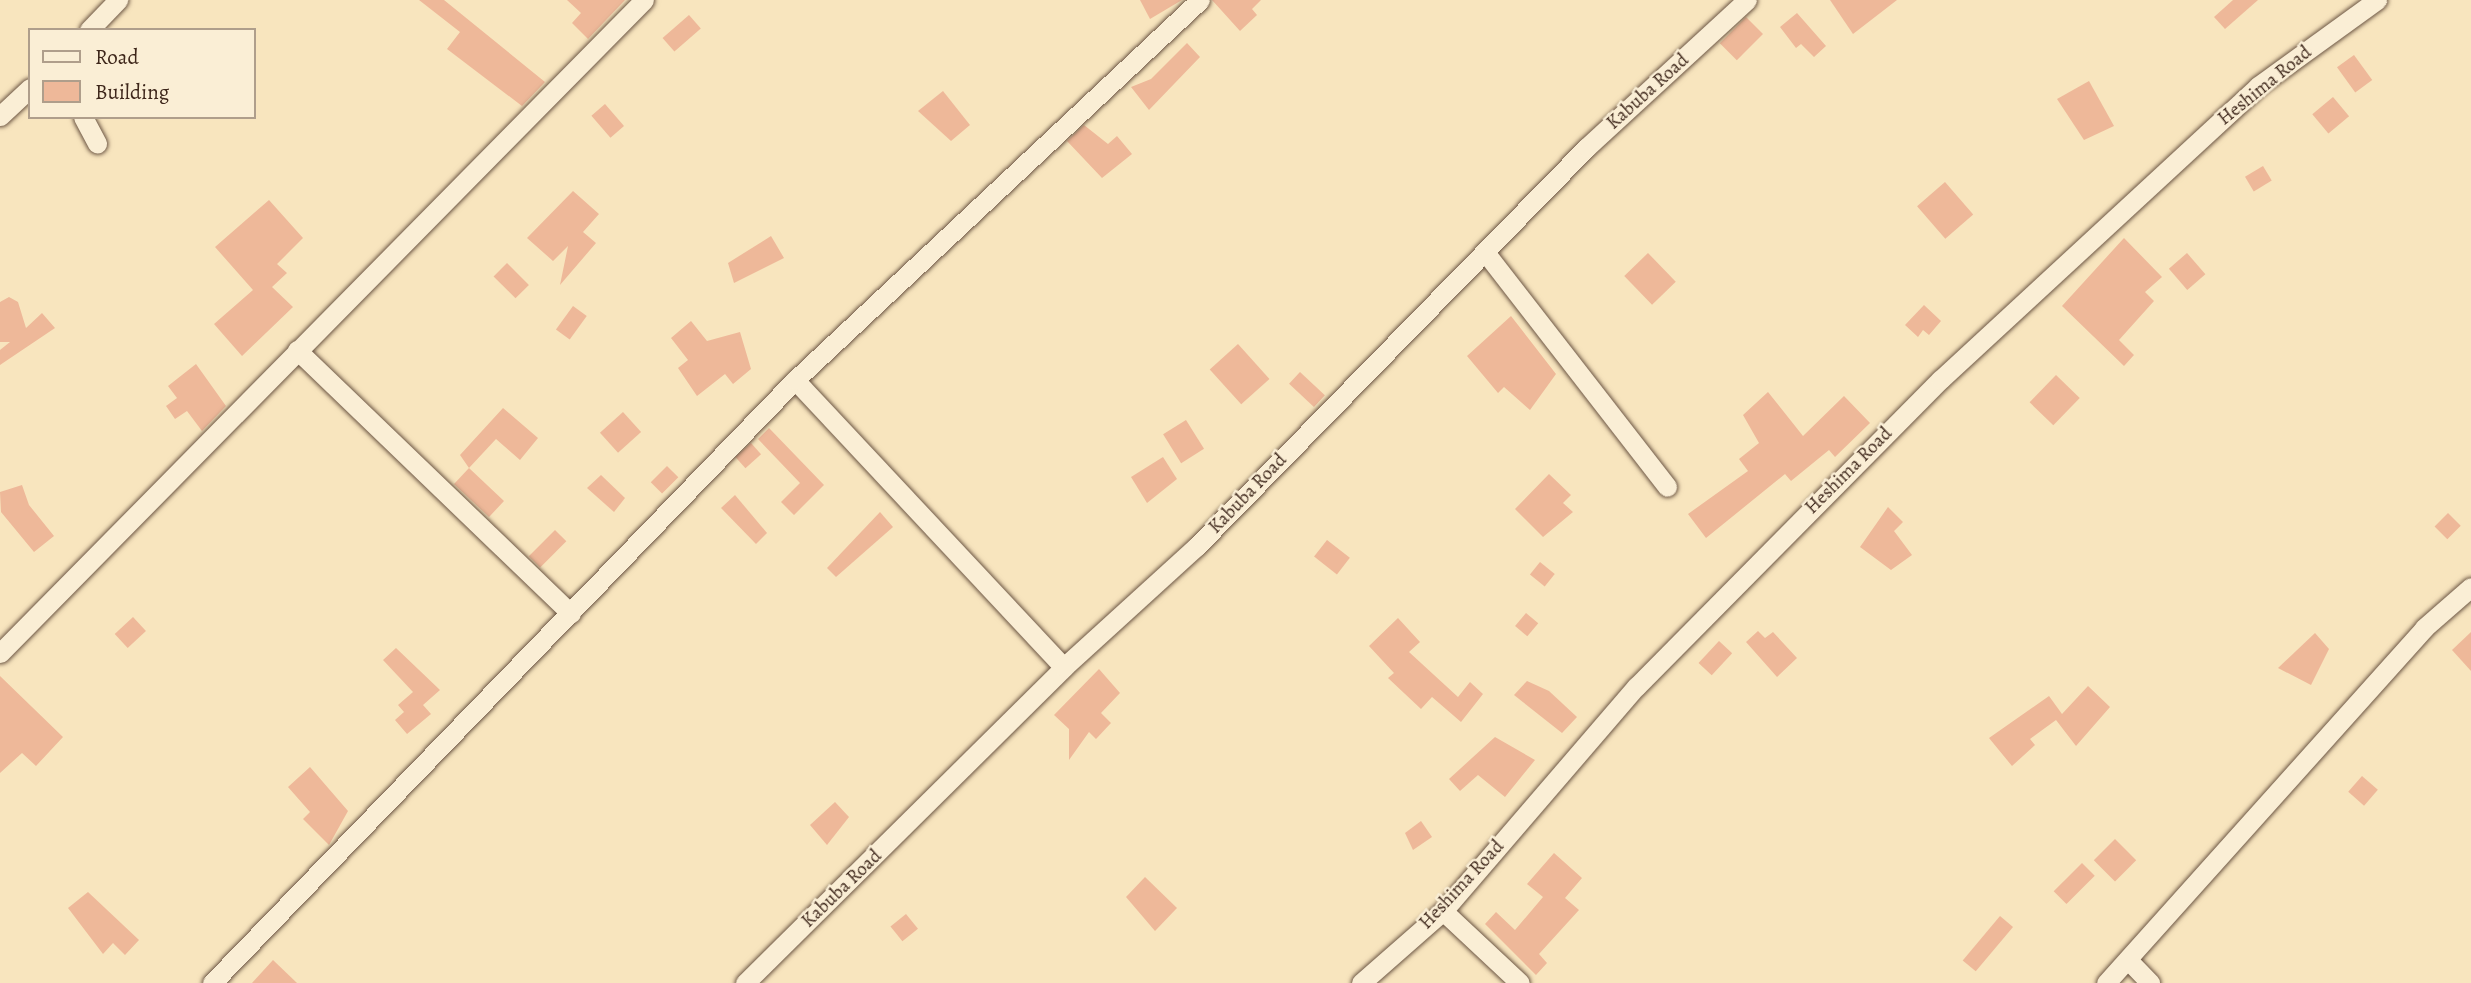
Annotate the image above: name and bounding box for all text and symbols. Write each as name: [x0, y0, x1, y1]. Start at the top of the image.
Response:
legend: [28, 28, 256, 119]
street label: Heshima Road: [2214, 41, 2316, 131]
text: Road: [95, 43, 139, 71]
street label: Kabuba Road: [1602, 49, 1694, 135]
text: Building: [95, 78, 169, 106]
street label: Heshima Road: [1801, 423, 1897, 519]
street label: Kabuba Road: [1204, 449, 1292, 539]
street label: Heshima Road: [1415, 836, 1509, 934]
street label: Kabuba Road: [797, 845, 887, 933]

